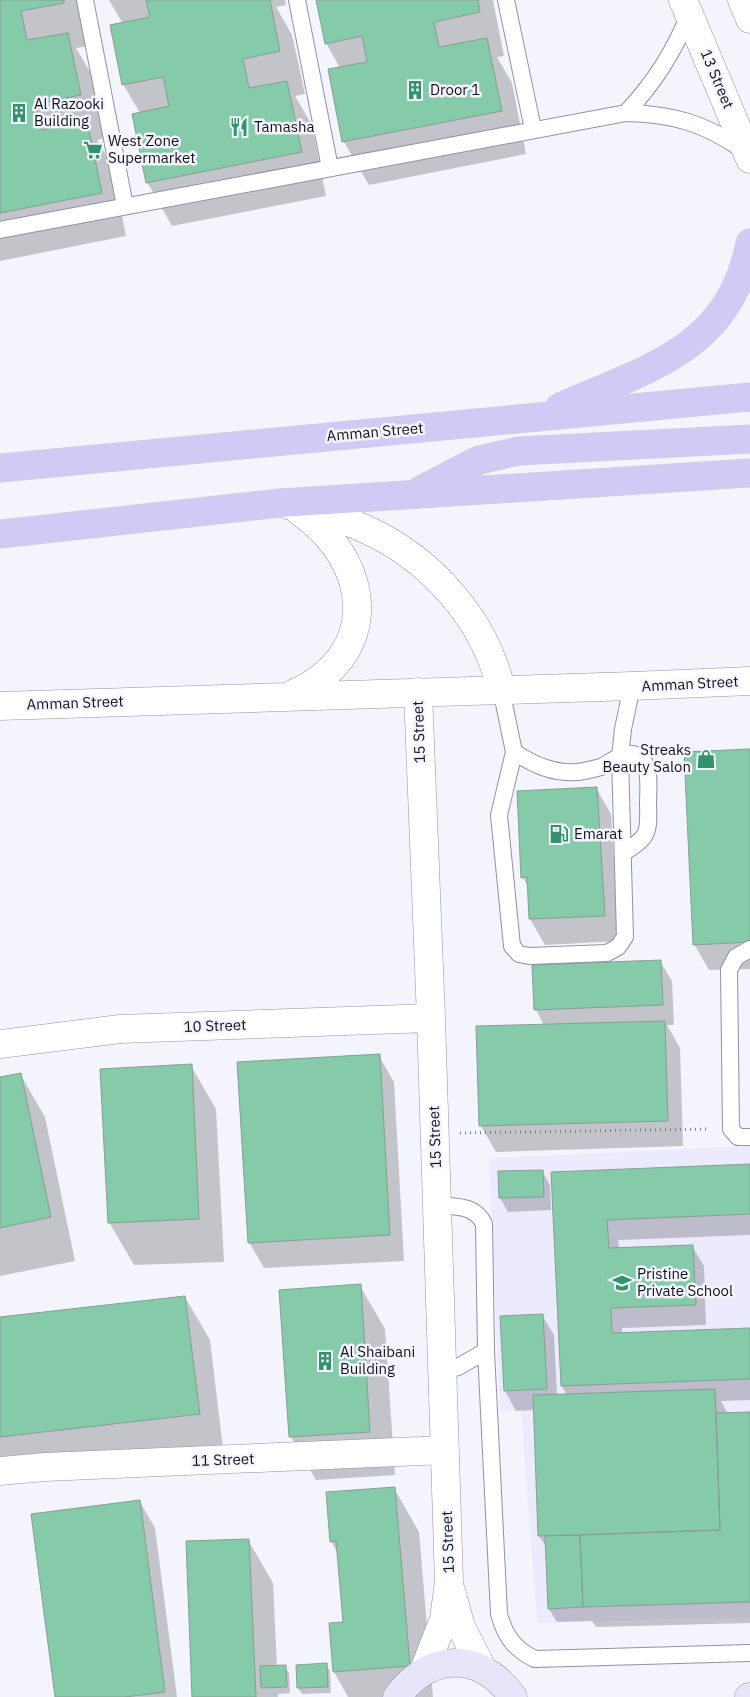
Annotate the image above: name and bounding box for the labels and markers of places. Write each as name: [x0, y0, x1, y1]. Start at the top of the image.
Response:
building icon: Droor 1: [404, 79, 426, 101]
place label: Droor 1: [430, 80, 480, 99]
place label: Al Razooki Building: [34, 94, 104, 130]
building icon: Al Razooki Building: [8, 102, 30, 124]
restaurant icon: Tamasha: [228, 116, 250, 138]
place label: Tamasha: [254, 117, 314, 136]
place label: West Zone Supermarket: [108, 131, 195, 167]
supermarket icon: West Zone Supermarket: [82, 139, 104, 161]
place label: Streaks Beauty Salon: [602, 740, 691, 776]
shop icon: Streaks Beauty Salon: [695, 748, 717, 770]
fuel station icon: Emarat: [548, 823, 570, 845]
place label: Emarat: [574, 824, 623, 843]
place label: Pristine Private School: [637, 1264, 733, 1300]
school or university icon: Pristine Private School: [611, 1272, 633, 1294]
place label: Al Shaibani Building: [340, 1342, 415, 1378]
building icon: Al Shaibani Building: [314, 1350, 336, 1372]

